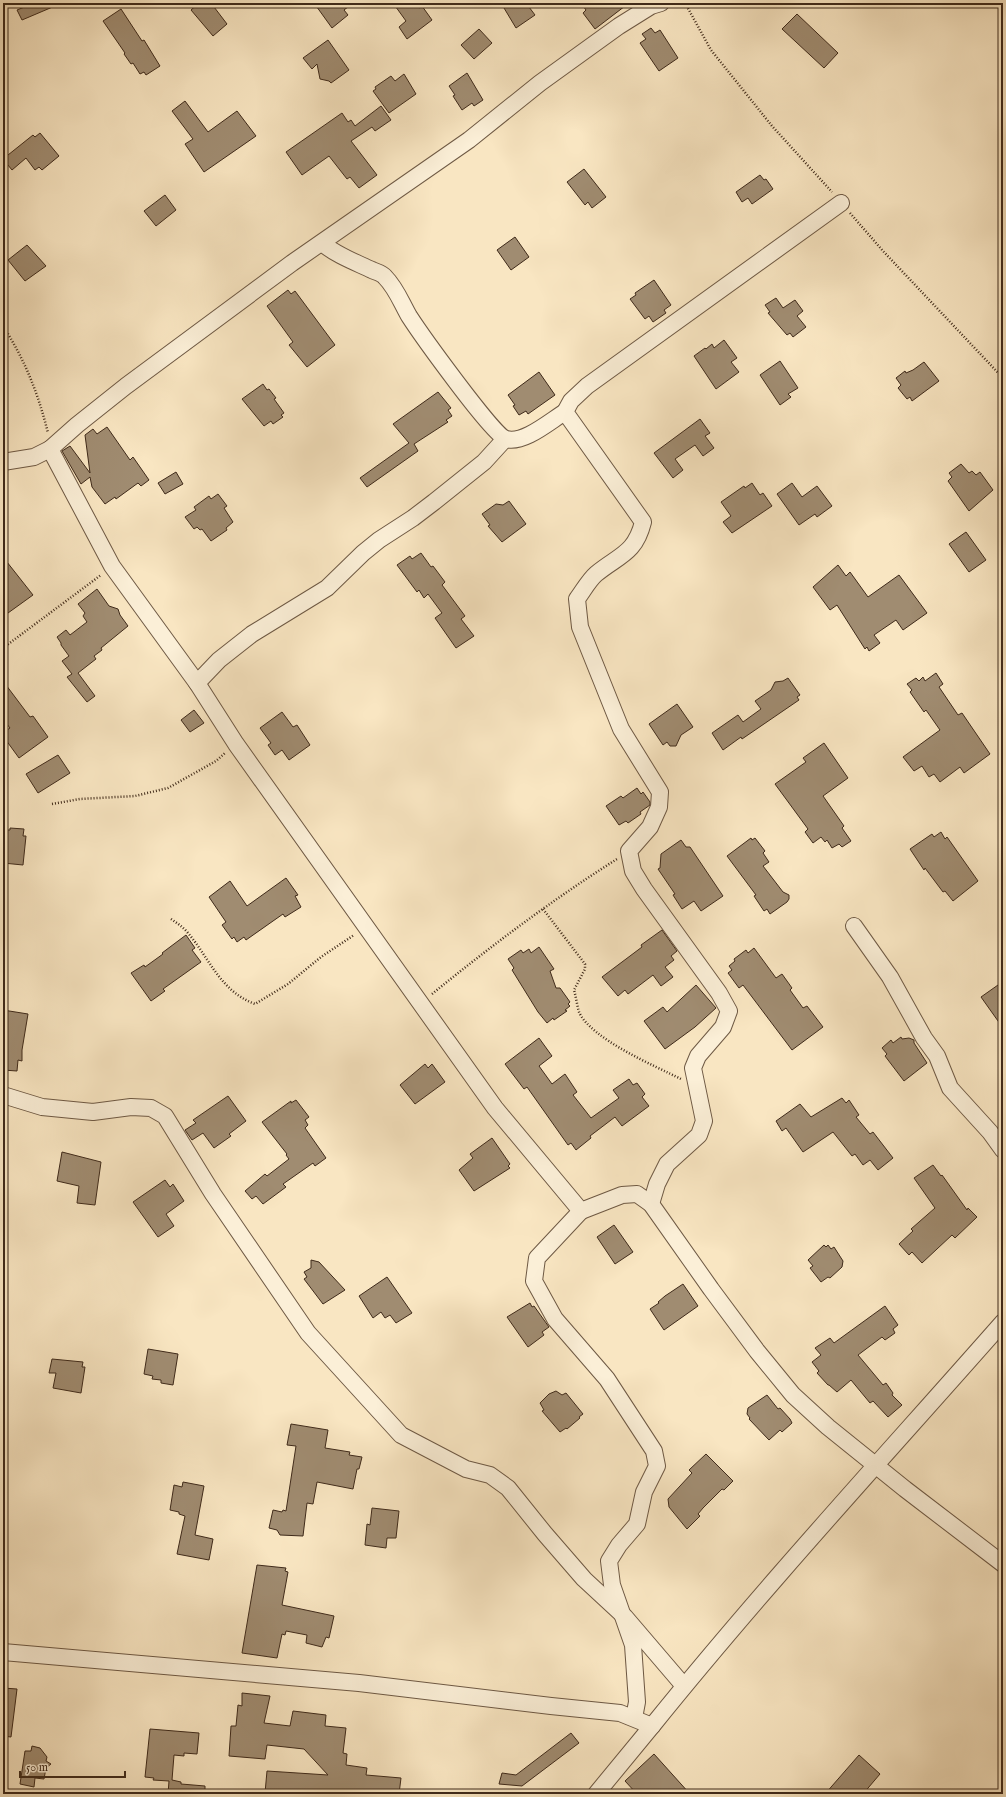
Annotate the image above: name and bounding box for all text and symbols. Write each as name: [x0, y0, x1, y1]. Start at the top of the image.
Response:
scale bar: [20, 1753, 125, 1779]
text: 50 m: [26, 1760, 48, 1775]

